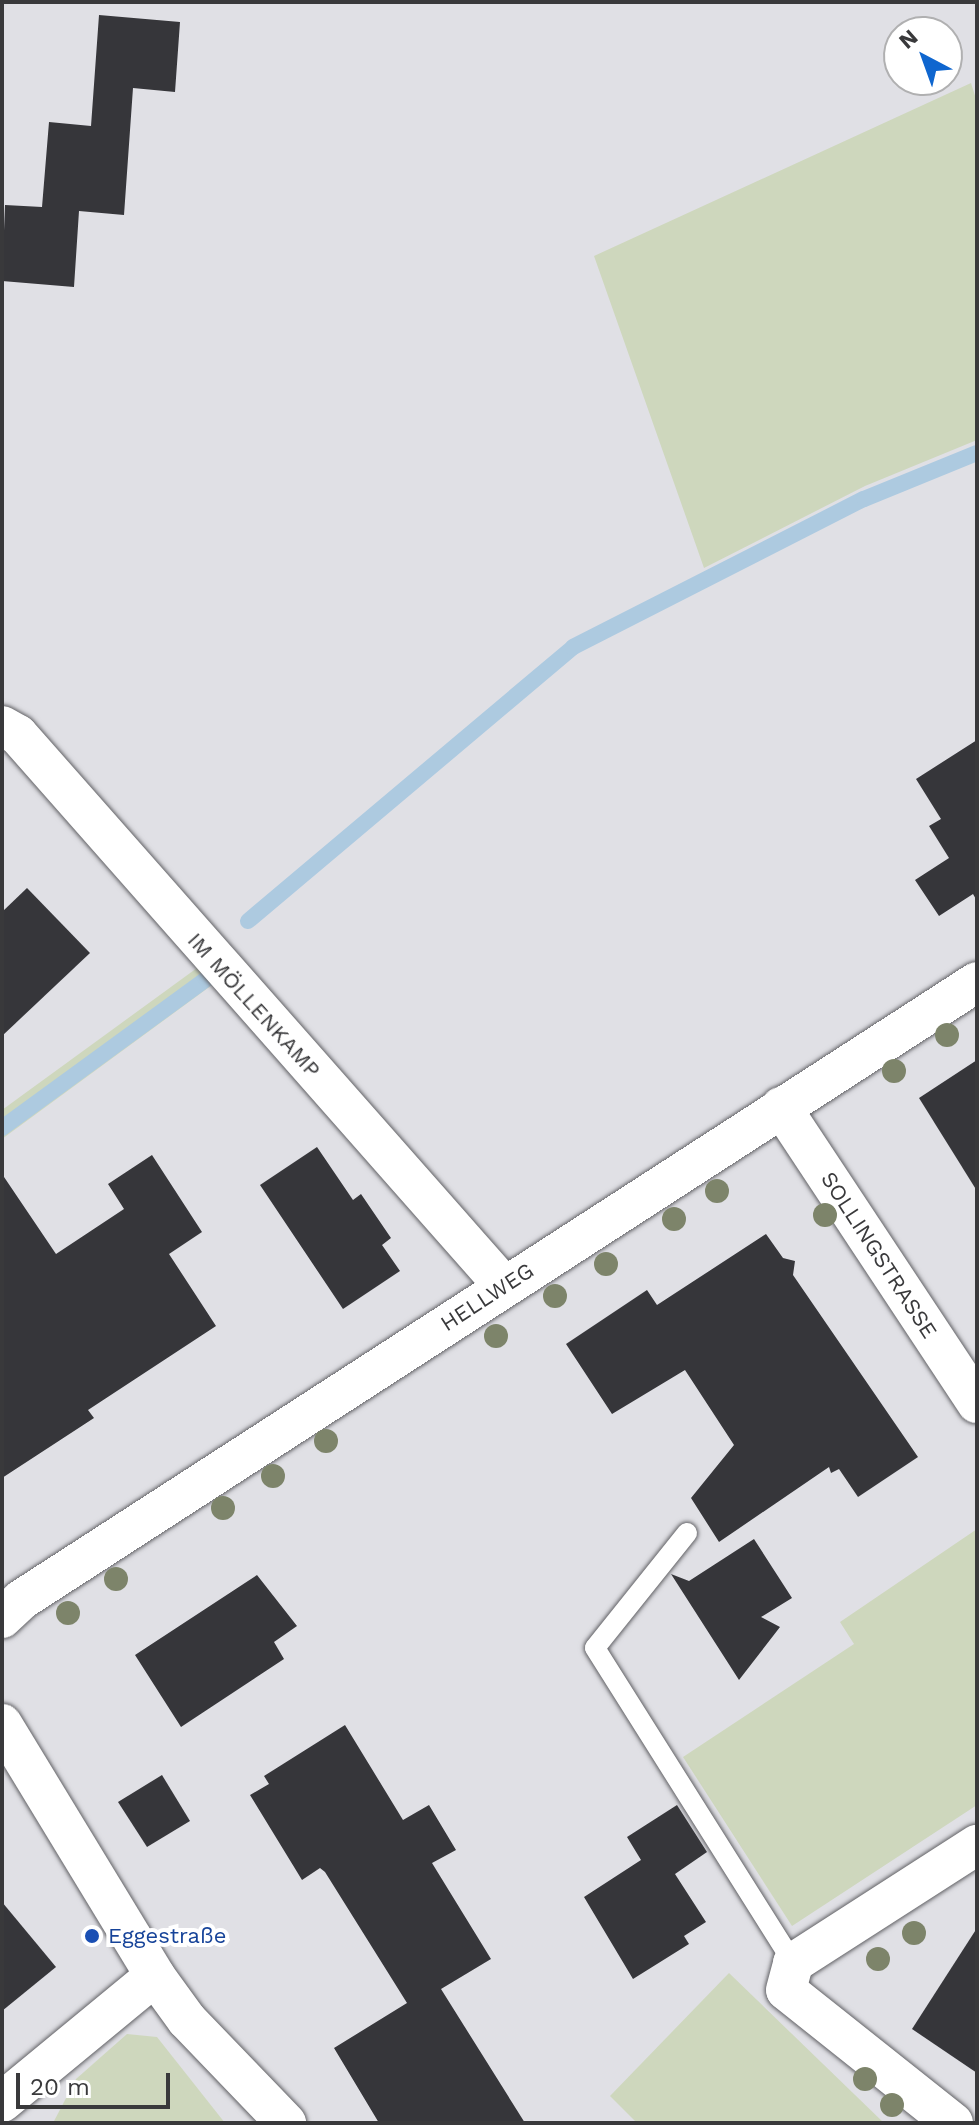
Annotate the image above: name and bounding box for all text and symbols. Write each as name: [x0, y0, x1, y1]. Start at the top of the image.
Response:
north arrow: [883, 16, 963, 96]
text: N: [894, 24, 923, 54]
street label: IM MÖLLENKAMP: [182, 927, 326, 1083]
street label: SOLLINGSTRASSE: [815, 1167, 943, 1343]
street label: HELLWEG: [435, 1257, 539, 1337]
place label: Eggestraße: [108, 1923, 226, 1949]
marker: Eggestraße: [83, 1927, 101, 1945]
scale bar: [20, 2057, 174, 2107]
text: 20 m: [30, 2073, 90, 2101]

